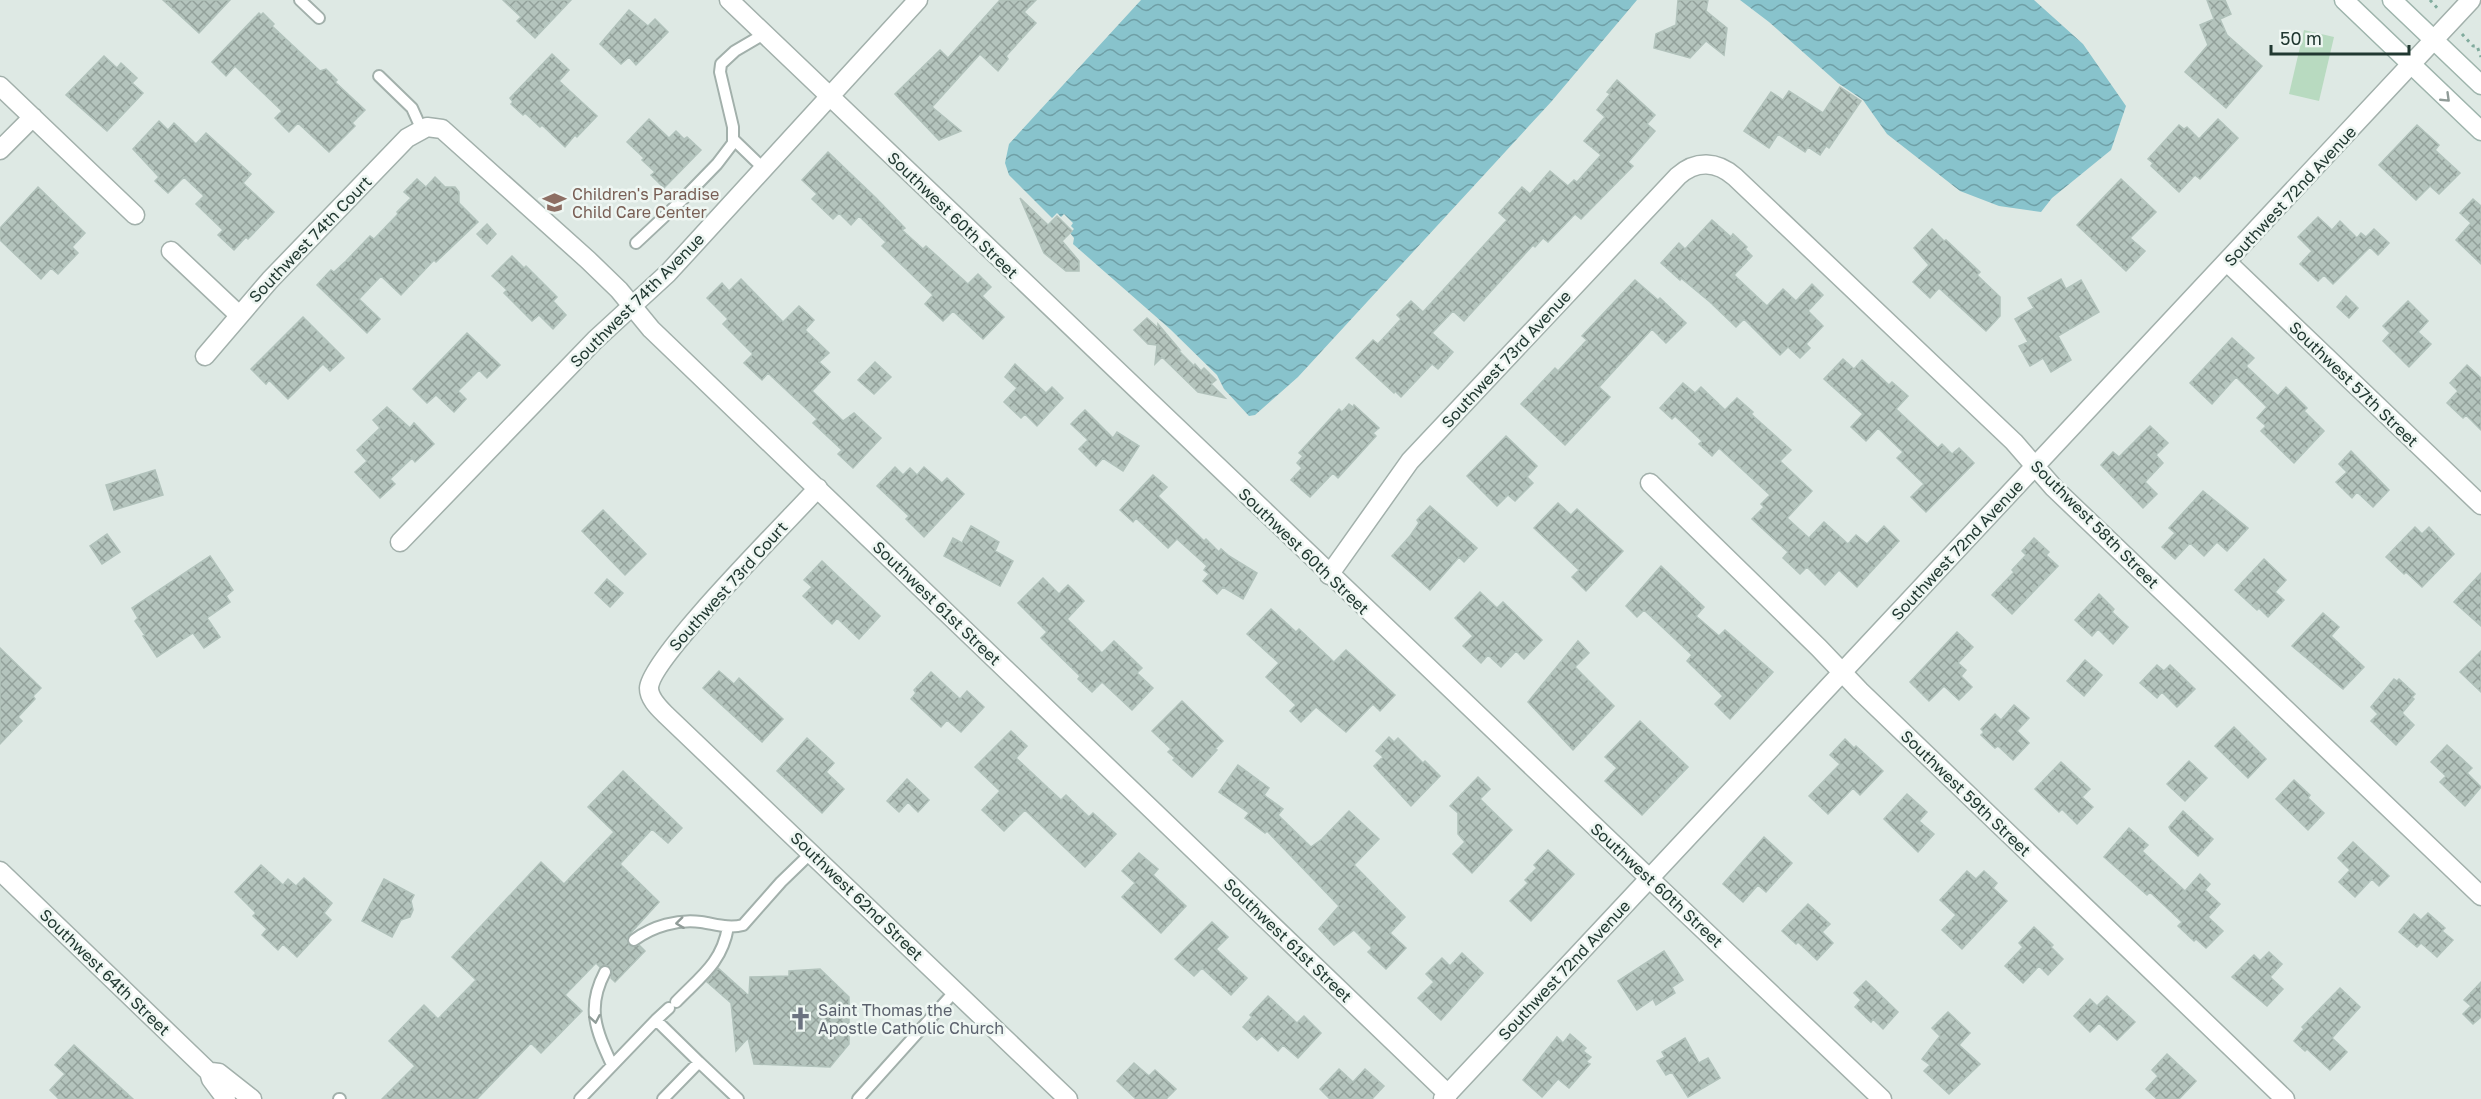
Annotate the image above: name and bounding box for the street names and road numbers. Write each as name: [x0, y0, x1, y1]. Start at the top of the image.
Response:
street label: Southwest 72nd Avenue: [2220, 122, 2360, 270]
street label: Southwest 60th Street: [884, 147, 1022, 283]
street label: Southwest 74th Court: [244, 172, 376, 306]
street label: Southwest 74th Avenue: [566, 229, 708, 371]
street label: Southwest 73rd Avenue: [1437, 286, 1575, 432]
street label: Southwest 57th Street: [2285, 317, 2423, 451]
street label: Southwest 58th Street: [2027, 456, 2163, 592]
street label: Southwest 72nd Avenue: [1887, 476, 2027, 624]
street label: Southwest 60th Street: [1235, 483, 1373, 619]
street label: Southwest 73rd Court: [665, 517, 791, 655]
street label: Southwest 61st Street: [869, 537, 1005, 669]
street label: Southwest 59th Street: [1897, 726, 2035, 860]
street label: Southwest 60th Street: [1587, 818, 1727, 952]
street label: Southwest 62nd Street: [787, 827, 927, 965]
street label: Southwest 61st Street: [1220, 874, 1356, 1006]
street label: Southwest 72nd Avenue: [1494, 896, 1634, 1044]
street label: Southwest 64th Street: [36, 905, 174, 1039]

